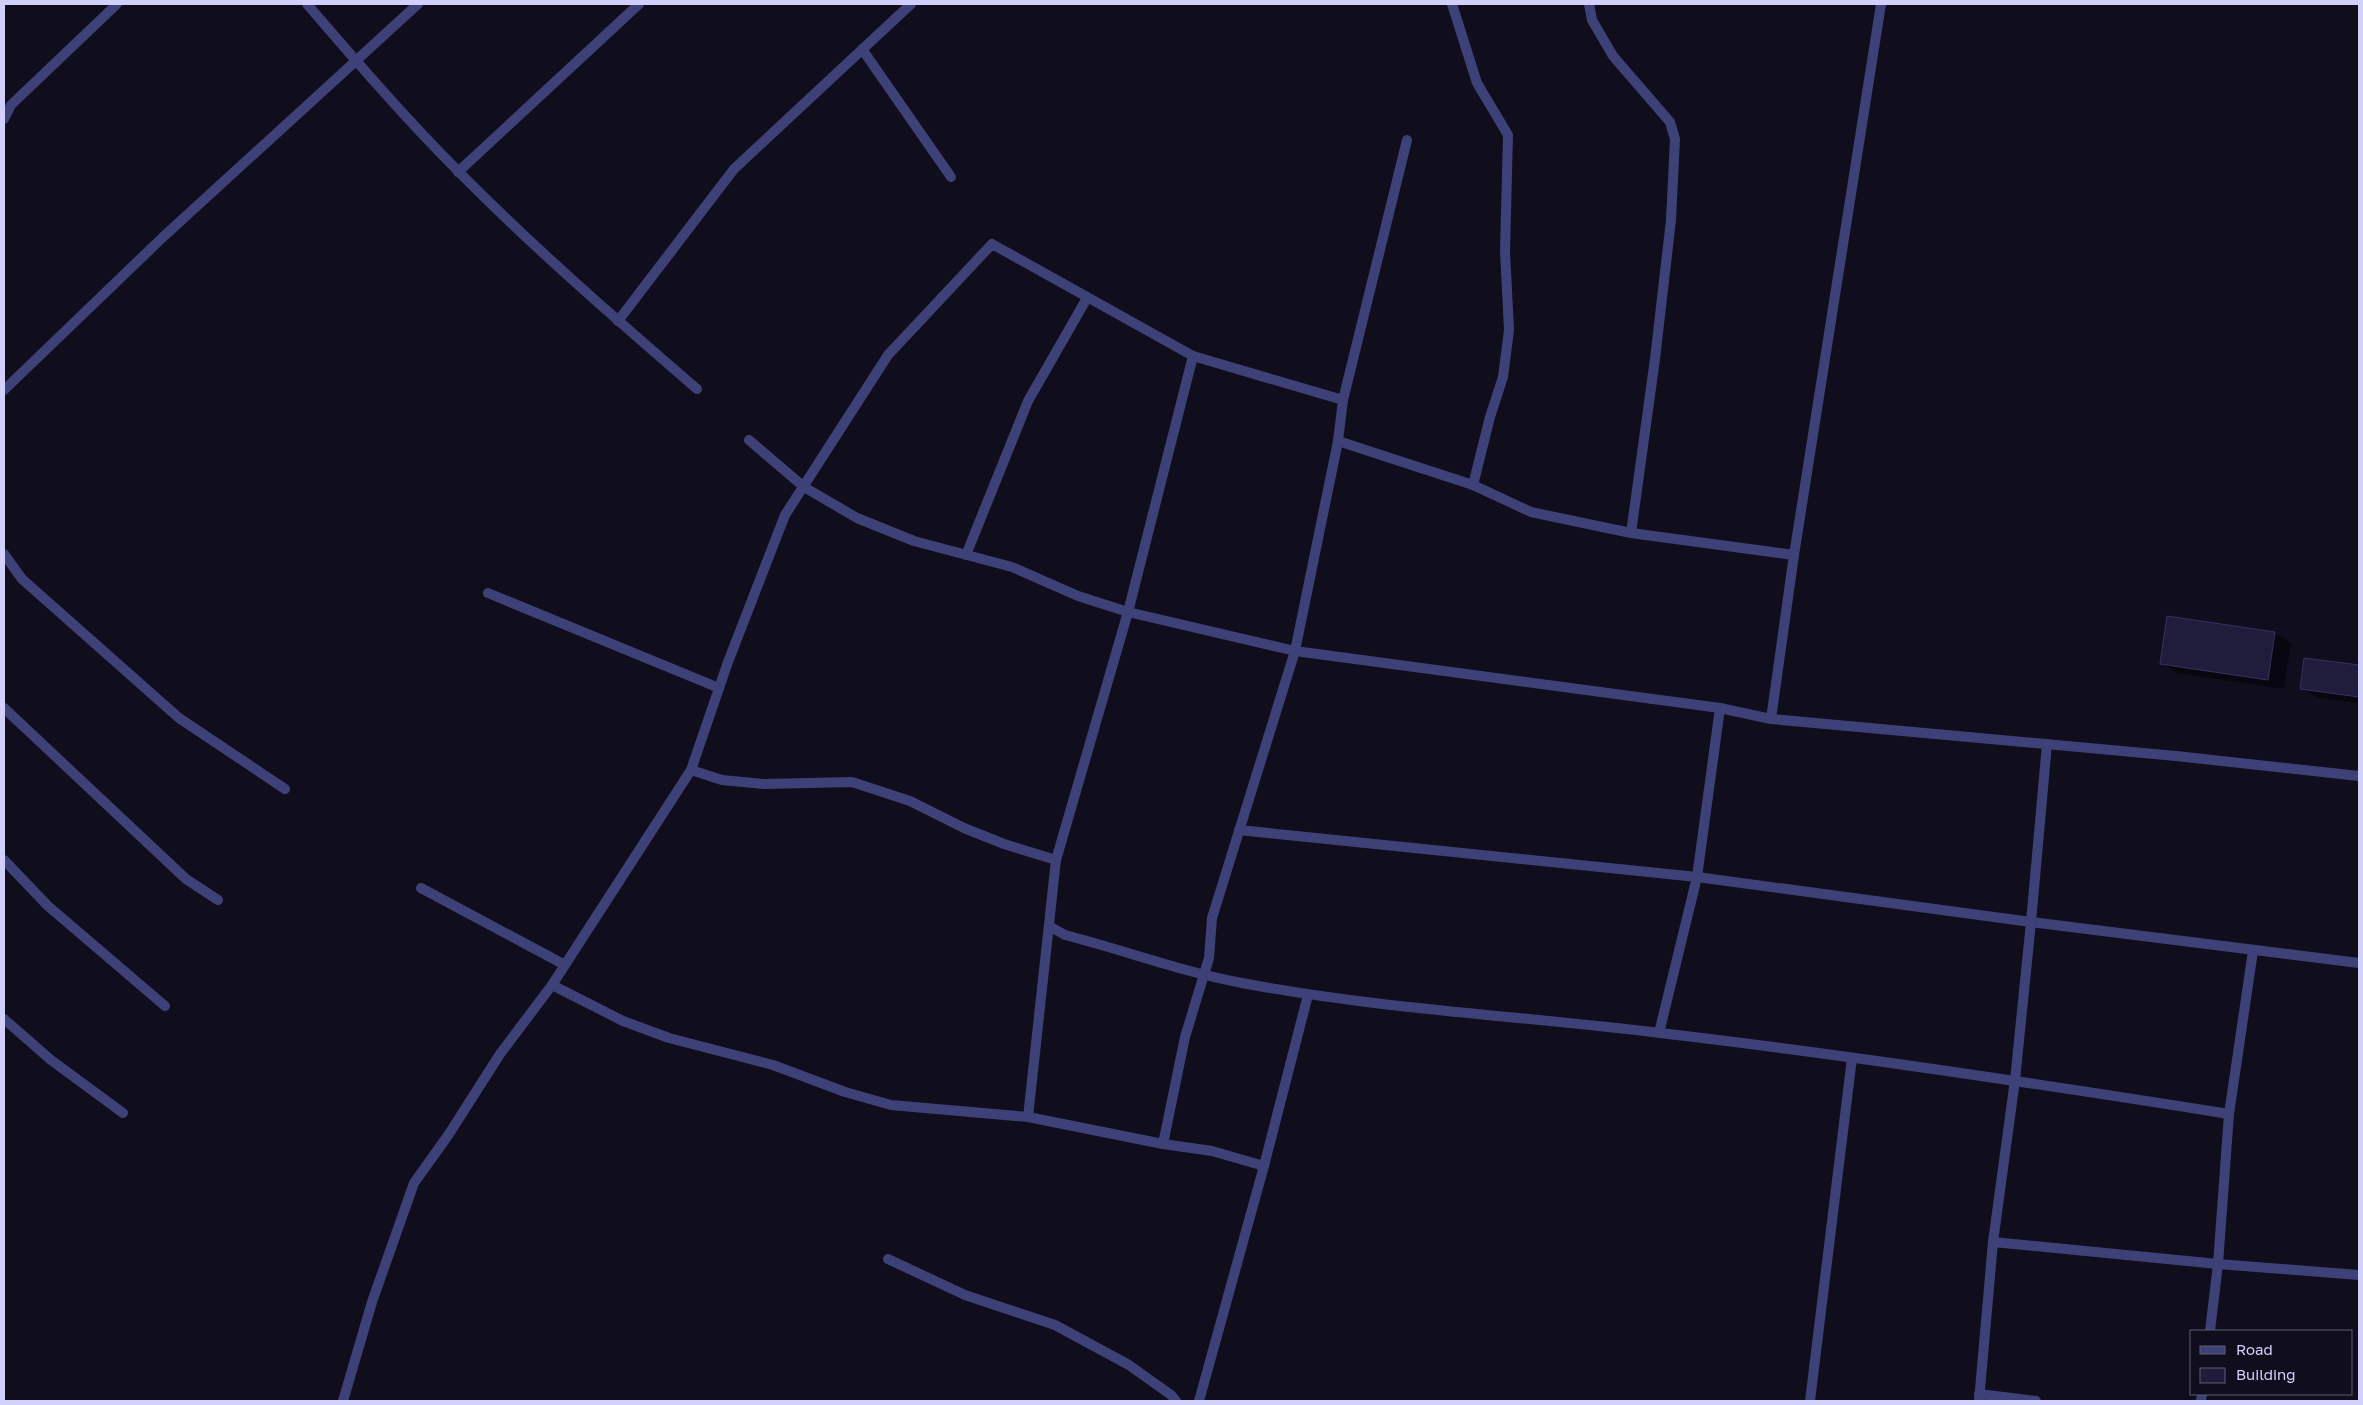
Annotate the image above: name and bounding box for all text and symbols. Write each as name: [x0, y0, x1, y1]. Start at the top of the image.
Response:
legend: [2190, 1330, 2353, 1395]
text: Road: [2236, 1340, 2273, 1358]
text: Building: [2236, 1365, 2296, 1383]

